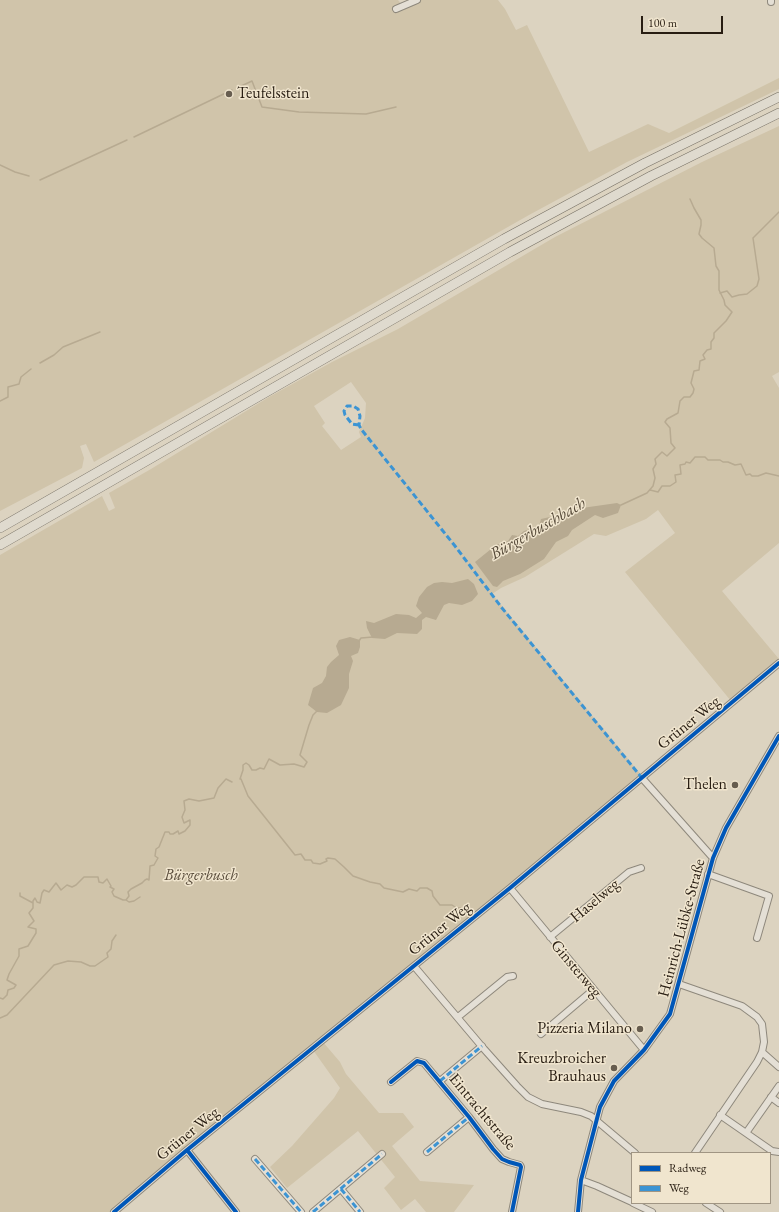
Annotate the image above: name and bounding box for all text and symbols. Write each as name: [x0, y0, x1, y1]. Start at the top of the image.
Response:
scale bar: [643, 8, 725, 34]
text: 100 m: [648, 15, 677, 31]
place label: Teufelsstein: [237, 84, 309, 104]
marker: Teufelsstein: [224, 89, 234, 99]
water label: Bürgerbuschbach: [487, 493, 589, 565]
street label: Grüner Weg: [654, 692, 724, 754]
place label: Thelen: [683, 775, 727, 795]
marker: Thelen: [730, 780, 740, 790]
street label: Heinrich-Lübke-Straße: [654, 857, 710, 999]
park label: Bürgerbusch: [164, 866, 238, 886]
street label: Haselweg: [566, 875, 624, 927]
street label: Grüner Weg: [405, 898, 475, 960]
street label: Ginsterweg: [546, 936, 606, 1002]
place label: Pizzeria Milano: [537, 1019, 632, 1039]
marker: Pizzeria Milano: [635, 1024, 645, 1034]
place label: Kreuzbroicher Brauhaus: [517, 1049, 606, 1087]
marker: Kreuzbroicher Brauhaus: [609, 1063, 619, 1073]
street label: Eintrachtstraße: [444, 1070, 520, 1154]
street label: Grüner Weg: [153, 1103, 223, 1165]
legend: [631, 1152, 771, 1204]
text: Radweg: [669, 1160, 706, 1176]
text: Weg: [669, 1180, 689, 1196]

